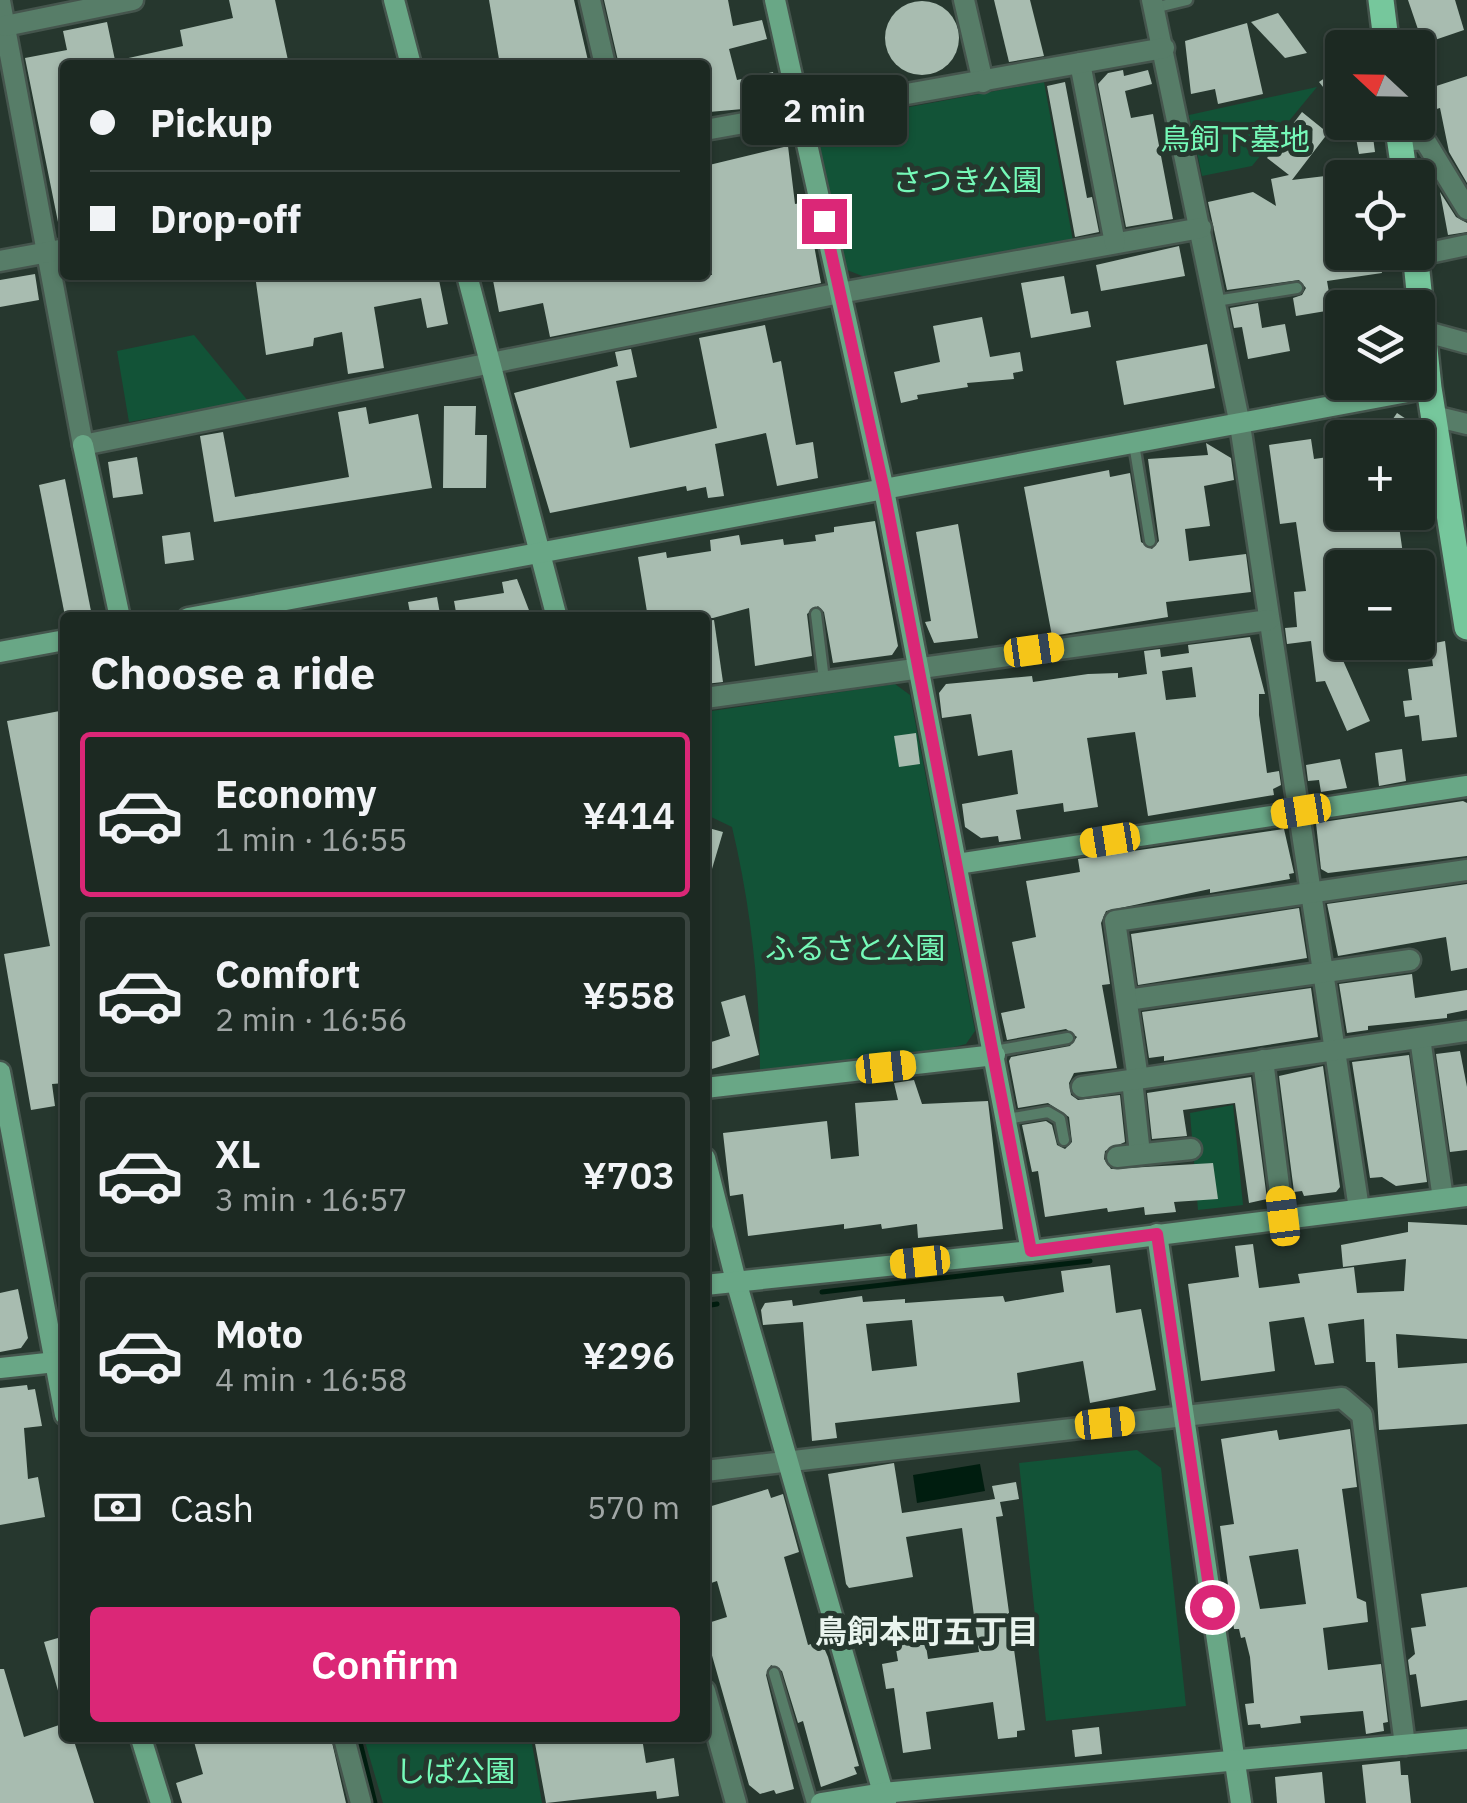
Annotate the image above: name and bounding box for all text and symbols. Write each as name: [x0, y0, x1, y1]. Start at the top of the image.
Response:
north arrow: [1325, 30, 1435, 140]
map controls: [1325, 30, 1435, 660]
callout: 2 min: [742, 76, 906, 146]
text: 2 min: [783, 89, 866, 131]
text: Pickup: [150, 98, 273, 147]
park label: 鳥飼下墓地: [1160, 119, 1310, 158]
park label: さつき公園: [892, 160, 1042, 199]
button: locate: [1325, 160, 1435, 270]
text: Drop-off: [150, 194, 301, 243]
route end: [802, 199, 847, 244]
button: layers: [1325, 290, 1435, 400]
button: +: [1325, 420, 1435, 530]
button: −: [1325, 550, 1435, 660]
car: [1002, 631, 1066, 669]
text: Choose a ride: [90, 643, 375, 701]
text: Economy: [215, 769, 377, 818]
icon: car: [95, 770, 185, 860]
text: ¥414: [582, 790, 675, 839]
car: [1269, 791, 1333, 831]
text: 1 min · 16:55: [215, 818, 408, 860]
car: [1078, 820, 1142, 860]
park label: ふるさと公園: [765, 928, 945, 967]
text: Comfort: [215, 949, 360, 998]
icon: car: [95, 950, 185, 1040]
text: ¥558: [582, 970, 675, 1019]
text: 2 min · 16:56: [215, 998, 408, 1040]
car: [855, 1049, 917, 1085]
text: XL: [215, 1129, 261, 1178]
icon: car: [95, 1130, 185, 1220]
text: ¥703: [582, 1150, 675, 1199]
text: 3 min · 16:57: [215, 1178, 408, 1220]
car: [1264, 1184, 1302, 1248]
car: [889, 1244, 951, 1280]
text: Moto: [215, 1309, 303, 1358]
icon: car: [95, 1310, 185, 1400]
text: ¥296: [582, 1330, 675, 1379]
text: 4 min · 16:58: [215, 1358, 408, 1400]
car: [1074, 1405, 1136, 1441]
icon: cash: [90, 1480, 145, 1535]
text: Cash: [170, 1483, 254, 1532]
text: 570 m: [587, 1486, 680, 1528]
route start: [1190, 1585, 1235, 1630]
button: Confirm: [90, 1607, 680, 1722]
district label: 鳥飼本町五丁目: [815, 1610, 1039, 1652]
park label: しば公園: [395, 1751, 515, 1790]

